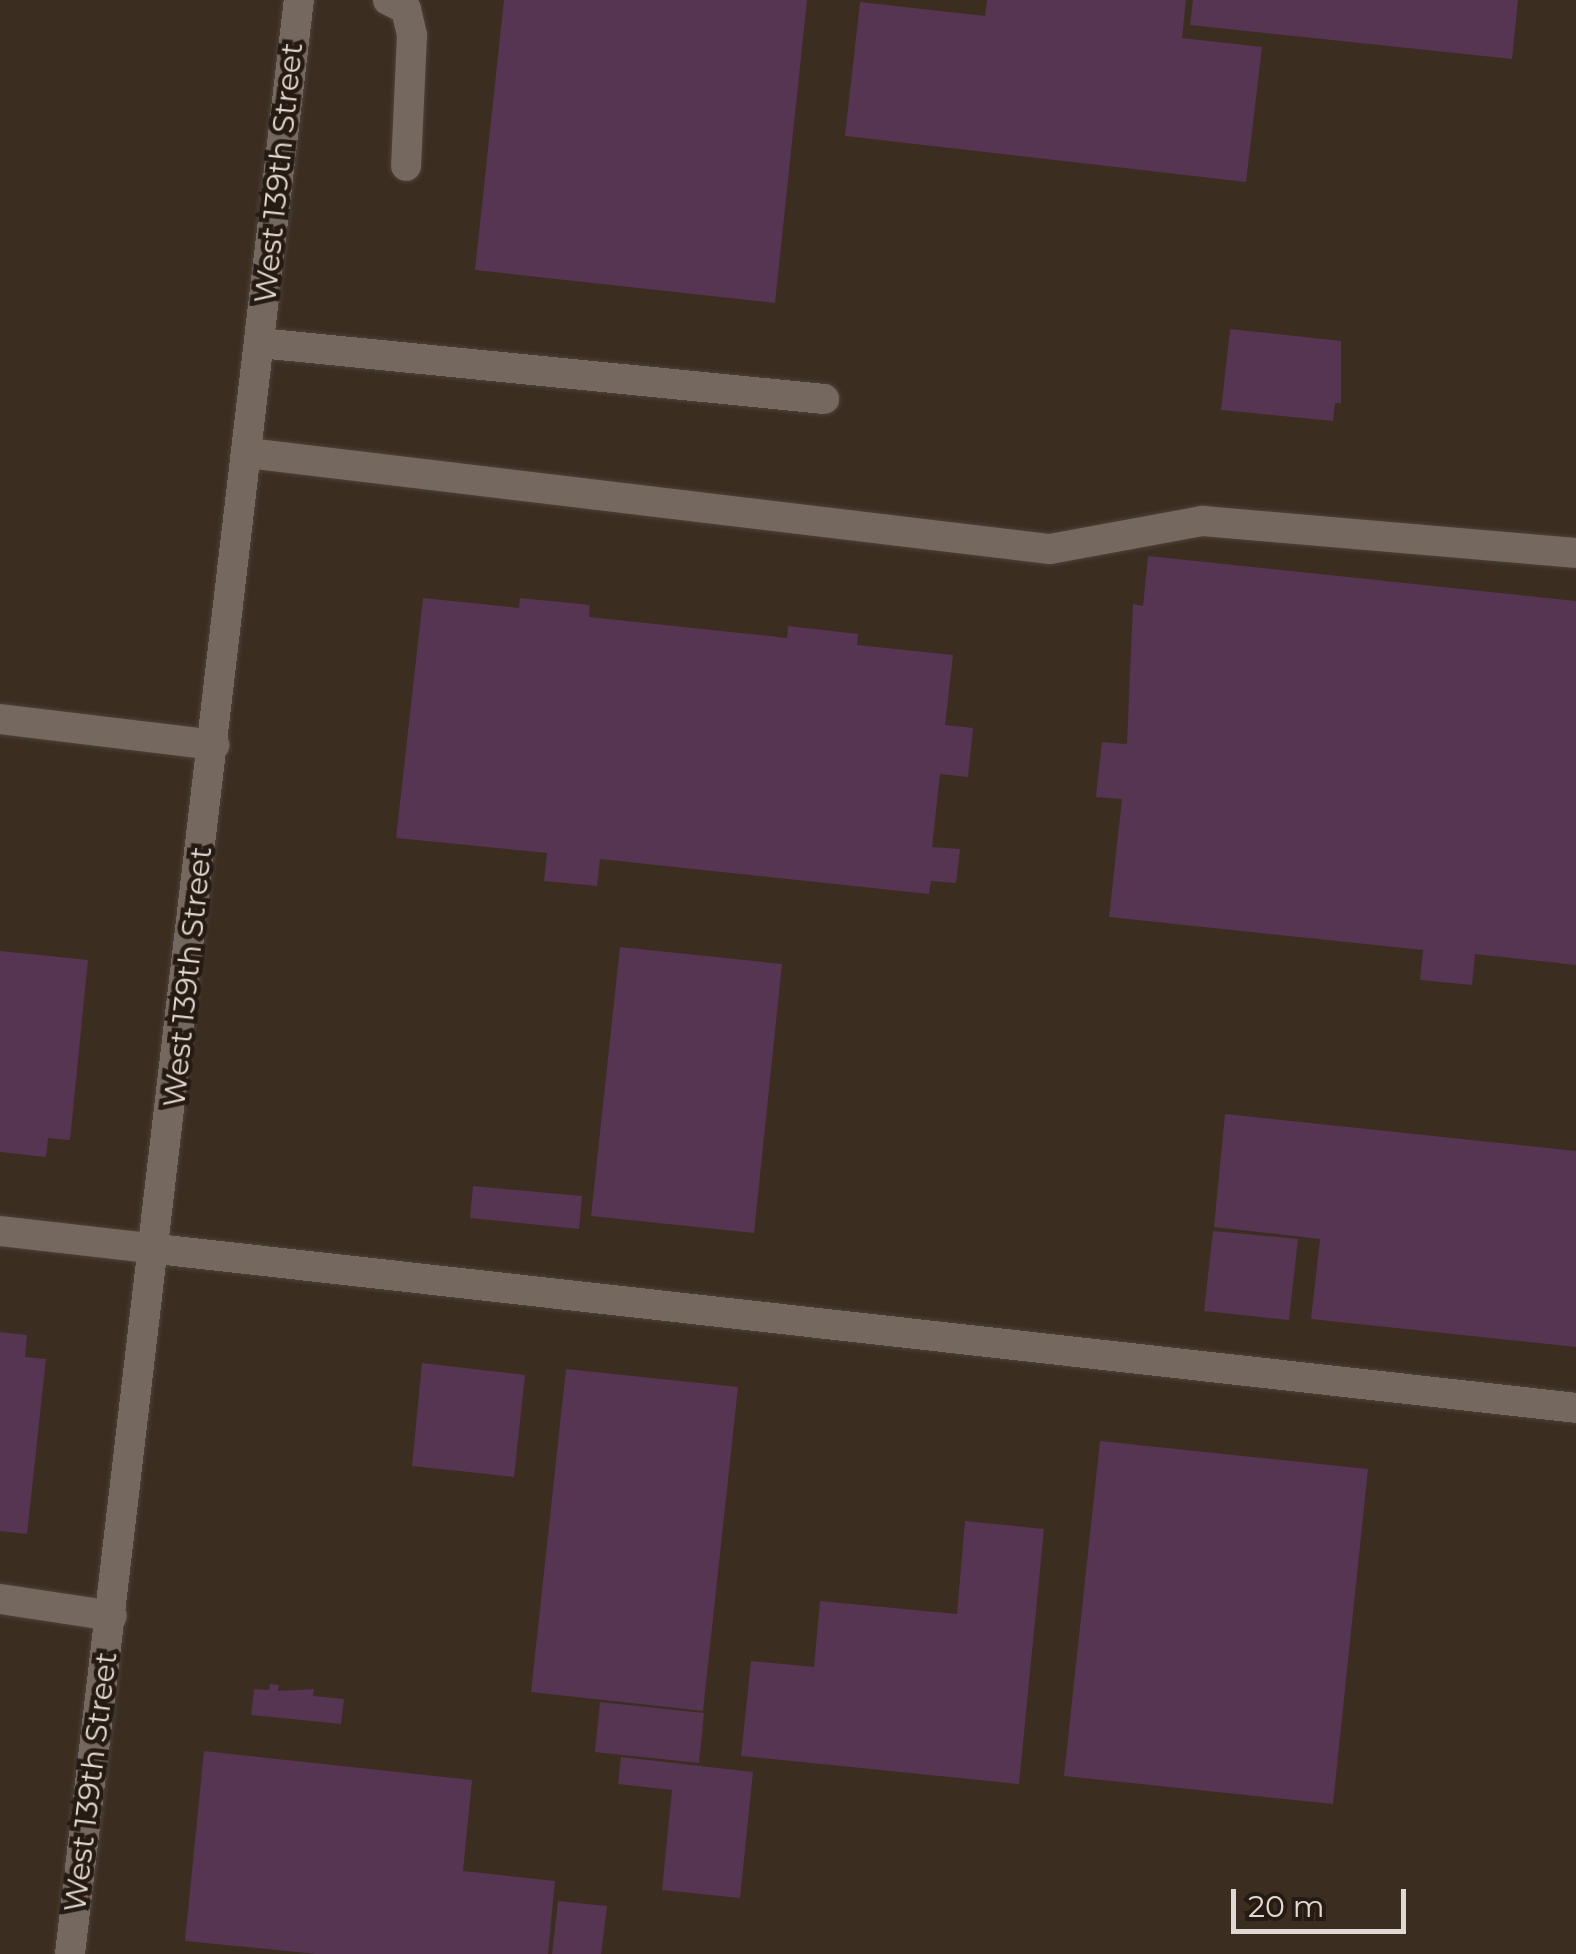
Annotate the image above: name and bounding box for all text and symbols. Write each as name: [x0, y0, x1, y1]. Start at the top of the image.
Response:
street label: West 139th Street: [247, 41, 311, 305]
street label: West 139th Street: [156, 845, 220, 1109]
street label: West 139th Street: [57, 1650, 125, 1914]
scale bar: [1236, 1869, 1411, 1931]
text: 20 m: [1248, 1888, 1325, 1925]

